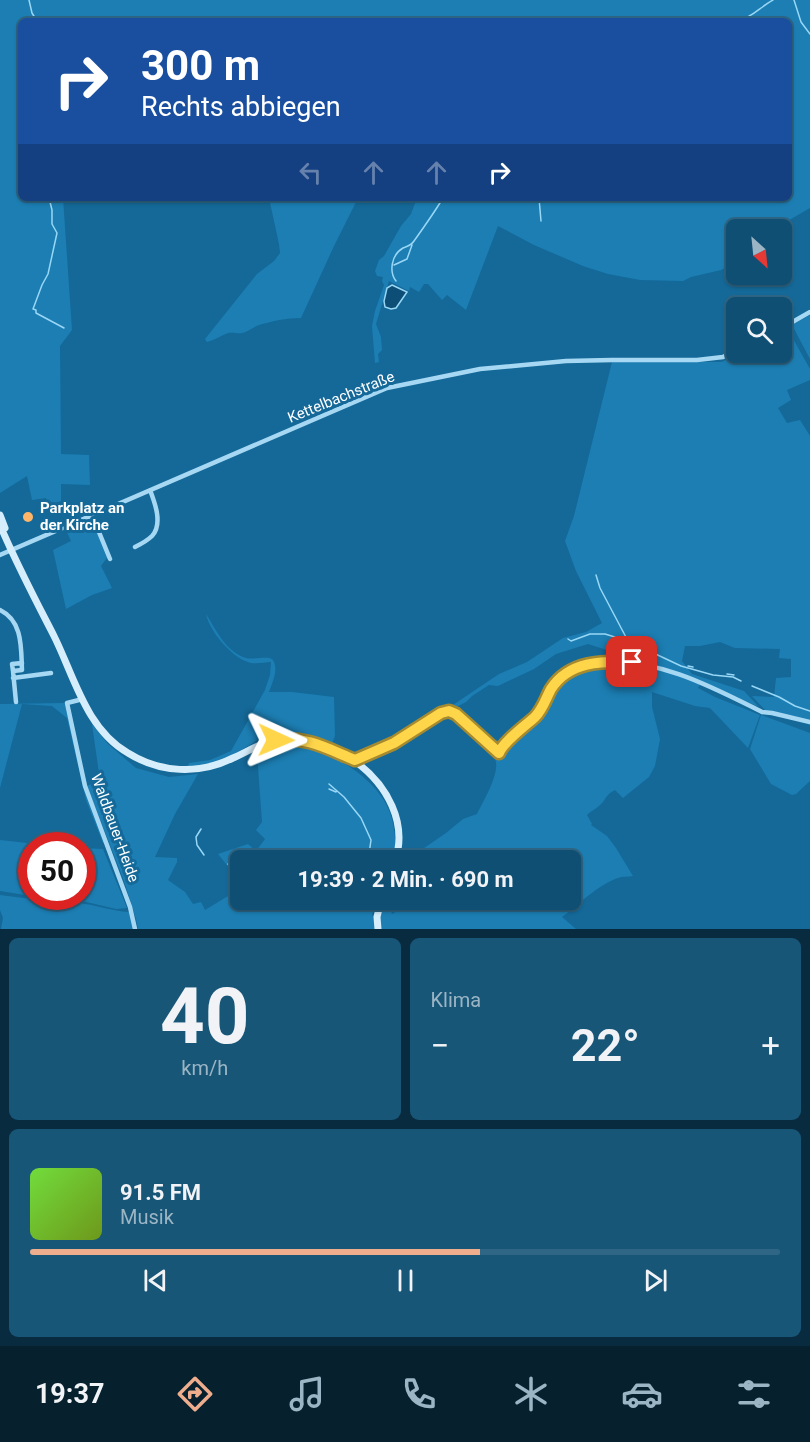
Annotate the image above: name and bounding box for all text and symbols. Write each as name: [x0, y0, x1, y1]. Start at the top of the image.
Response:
text: 300 m: [141, 41, 260, 90]
icon: right: [42, 42, 120, 120]
text: Rechts abbiegen: [141, 91, 341, 123]
icon: left: [294, 156, 327, 189]
icon: ahead: [357, 156, 390, 189]
icon: ahead: [420, 156, 453, 189]
icon: right: [483, 156, 516, 189]
north arrow: [726, 219, 792, 285]
map controls: [726, 219, 792, 363]
button: search: [726, 297, 792, 363]
street label: Kettelbachstraße: [285, 367, 397, 427]
place label: Parkplatz an der Kirche: [40, 499, 124, 534]
marker: Parkplatz an der Kirche: [21, 510, 35, 524]
pin: [606, 636, 657, 687]
icon: arrive: [615, 645, 648, 678]
position arrow: [244, 708, 308, 772]
street label: Waldbauer-Heide: [87, 771, 143, 885]
speed limit sign: 50: [18, 832, 96, 910]
text: 19:39 · 2 Min. · 690 m: [297, 867, 514, 892]
text: 40: [160, 971, 250, 1062]
text: Klima: [431, 988, 481, 1012]
text: 22°: [571, 1019, 640, 1072]
text: −: [431, 1026, 449, 1065]
text: +: [761, 1026, 780, 1065]
text: km/h: [181, 1056, 228, 1080]
text: 91.5 FM: [120, 1180, 201, 1205]
text: Musik: [120, 1205, 174, 1229]
icon: previous: [139, 1264, 172, 1297]
icon: pause: [389, 1264, 422, 1297]
icon: next: [639, 1264, 672, 1297]
icon: directions: [174, 1373, 216, 1415]
icon: music: [286, 1373, 328, 1415]
icon: phone: [398, 1373, 440, 1415]
icon: climate: [510, 1373, 552, 1415]
icon: car: [621, 1373, 663, 1415]
icon: filters: [733, 1373, 775, 1415]
text: 19:37: [35, 1378, 104, 1410]

